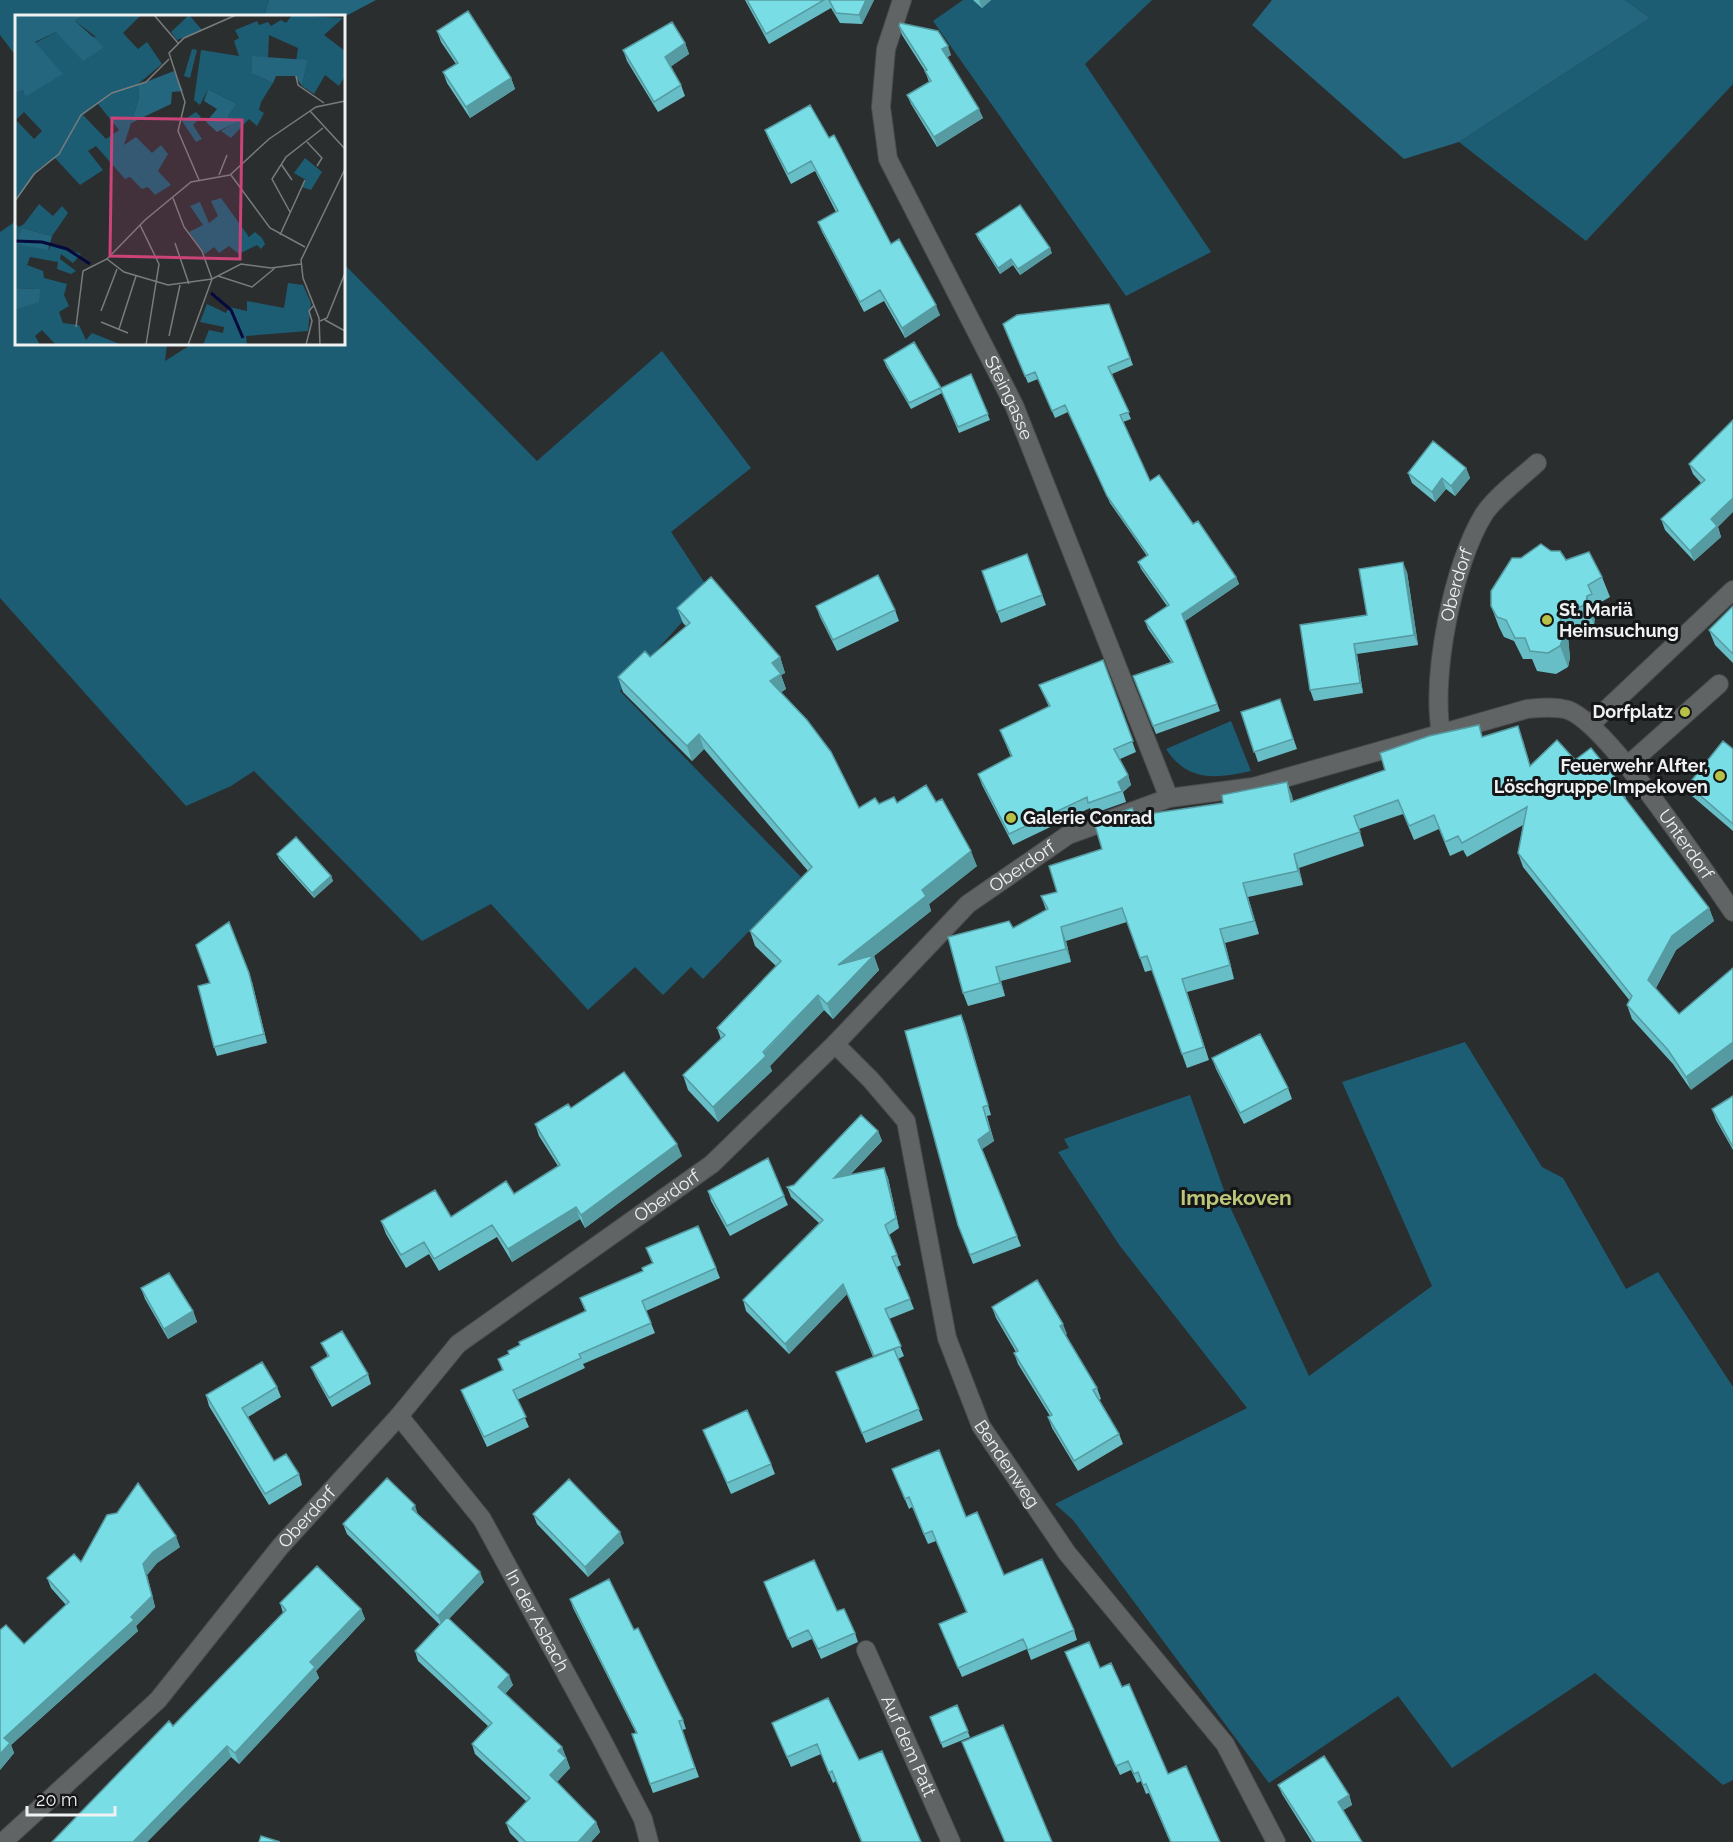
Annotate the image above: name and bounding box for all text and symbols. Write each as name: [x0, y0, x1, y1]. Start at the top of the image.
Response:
inset map: [15, 15, 345, 345]
street label: Steingasse: [981, 352, 1038, 443]
street label: Oberdorf: [1436, 544, 1477, 623]
place label: St. Mariä Heimsuchung: [1559, 599, 1679, 641]
marker: St. Mariä Heimsuchung: [1540, 613, 1554, 627]
place label: Dorfplatz: [1592, 701, 1673, 722]
marker: Dorfplatz: [1678, 705, 1692, 719]
place label: Feuerwehr Alfter, Löschgruppe Impekoven: [1494, 755, 1708, 797]
marker: Feuerwehr Alfter, Löschgruppe Impekoven: [1713, 769, 1727, 783]
street label: Unterdorf: [1654, 805, 1719, 884]
place label: Galerie Conrad: [1023, 807, 1152, 828]
marker: Galerie Conrad: [1004, 811, 1018, 825]
street label: Oberdorf: [985, 836, 1060, 896]
street label: Oberdorf: [630, 1165, 704, 1226]
district label: Impekoven: [1180, 1185, 1292, 1210]
street label: Bendenweg: [970, 1416, 1044, 1512]
street label: Oberdorf: [273, 1481, 340, 1552]
street label: In der Asbach: [501, 1566, 574, 1675]
street label: Auf dem Patt: [877, 1692, 941, 1800]
scale bar: [27, 1779, 116, 1817]
text: 20 m: [36, 1789, 78, 1810]

